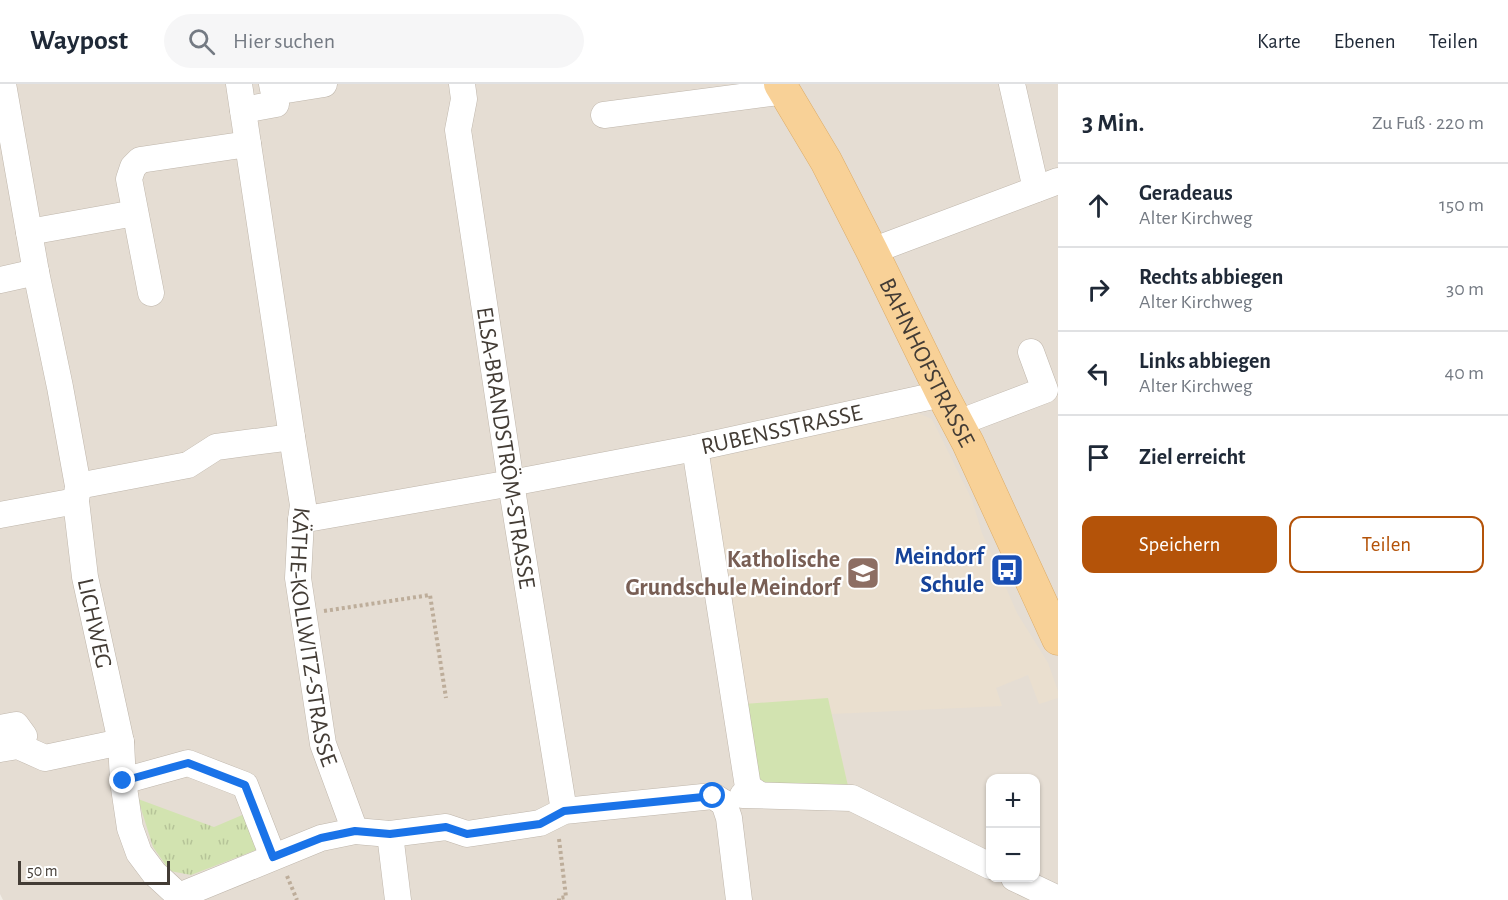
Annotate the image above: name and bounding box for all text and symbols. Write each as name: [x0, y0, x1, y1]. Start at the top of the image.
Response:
search box: [164, 14, 584, 68]
icon: search: [185, 25, 218, 58]
text: Waypost: [30, 27, 128, 55]
text: Hier suchen: [233, 30, 335, 52]
text: Karte: [1257, 31, 1301, 52]
text: Ebenen: [1334, 31, 1396, 52]
text: Teilen: [1429, 31, 1478, 52]
text: 3 Min.: [1082, 110, 1144, 136]
text: Zu Fuß · 220 m: [1372, 113, 1484, 133]
text: Geradeaus: [1139, 182, 1233, 204]
icon: ahead: [1082, 189, 1115, 222]
text: 150 m: [1439, 195, 1484, 215]
text: Alter Kirchweg: [1139, 208, 1252, 228]
text: Rechts abbiegen: [1139, 266, 1283, 288]
icon: right: [1082, 273, 1115, 306]
street label: BAHNHOFSTRASSE: [874, 274, 979, 451]
text: 30 m: [1446, 279, 1484, 299]
text: Alter Kirchweg: [1139, 292, 1252, 312]
street label: ELSA-BRANDSTRÖM-STRASSE: [472, 305, 539, 591]
text: Links abbiegen: [1139, 350, 1271, 372]
icon: left: [1082, 357, 1115, 390]
text: 40 m: [1445, 363, 1484, 383]
text: Alter Kirchweg: [1139, 376, 1252, 396]
street label: RUBENSSTRASSE: [699, 401, 865, 459]
icon: arrive: [1082, 441, 1115, 474]
text: Ziel erreicht: [1139, 446, 1246, 468]
street label: KÄTHE-KOLLWITZ-STRASSE: [285, 506, 341, 770]
button: Speichern: [1082, 516, 1277, 573]
button: Teilen: [1289, 516, 1484, 573]
place label: Meindorf Schule: [894, 545, 986, 597]
place label: Katholische Grundschule Meindorf: [625, 548, 842, 600]
bus stop icon: Meindorf Schule: [989, 552, 1025, 588]
school or university icon: Katholische Grundschule Meindorf: [845, 555, 881, 591]
street label: LICHWEG: [73, 576, 116, 671]
route end: [109, 767, 135, 793]
map controls: [986, 774, 1040, 882]
button: +: [986, 774, 1040, 828]
route start: [699, 782, 725, 808]
button: −: [986, 828, 1040, 882]
scale bar: [18, 858, 170, 886]
text: 50 m: [27, 863, 58, 879]

